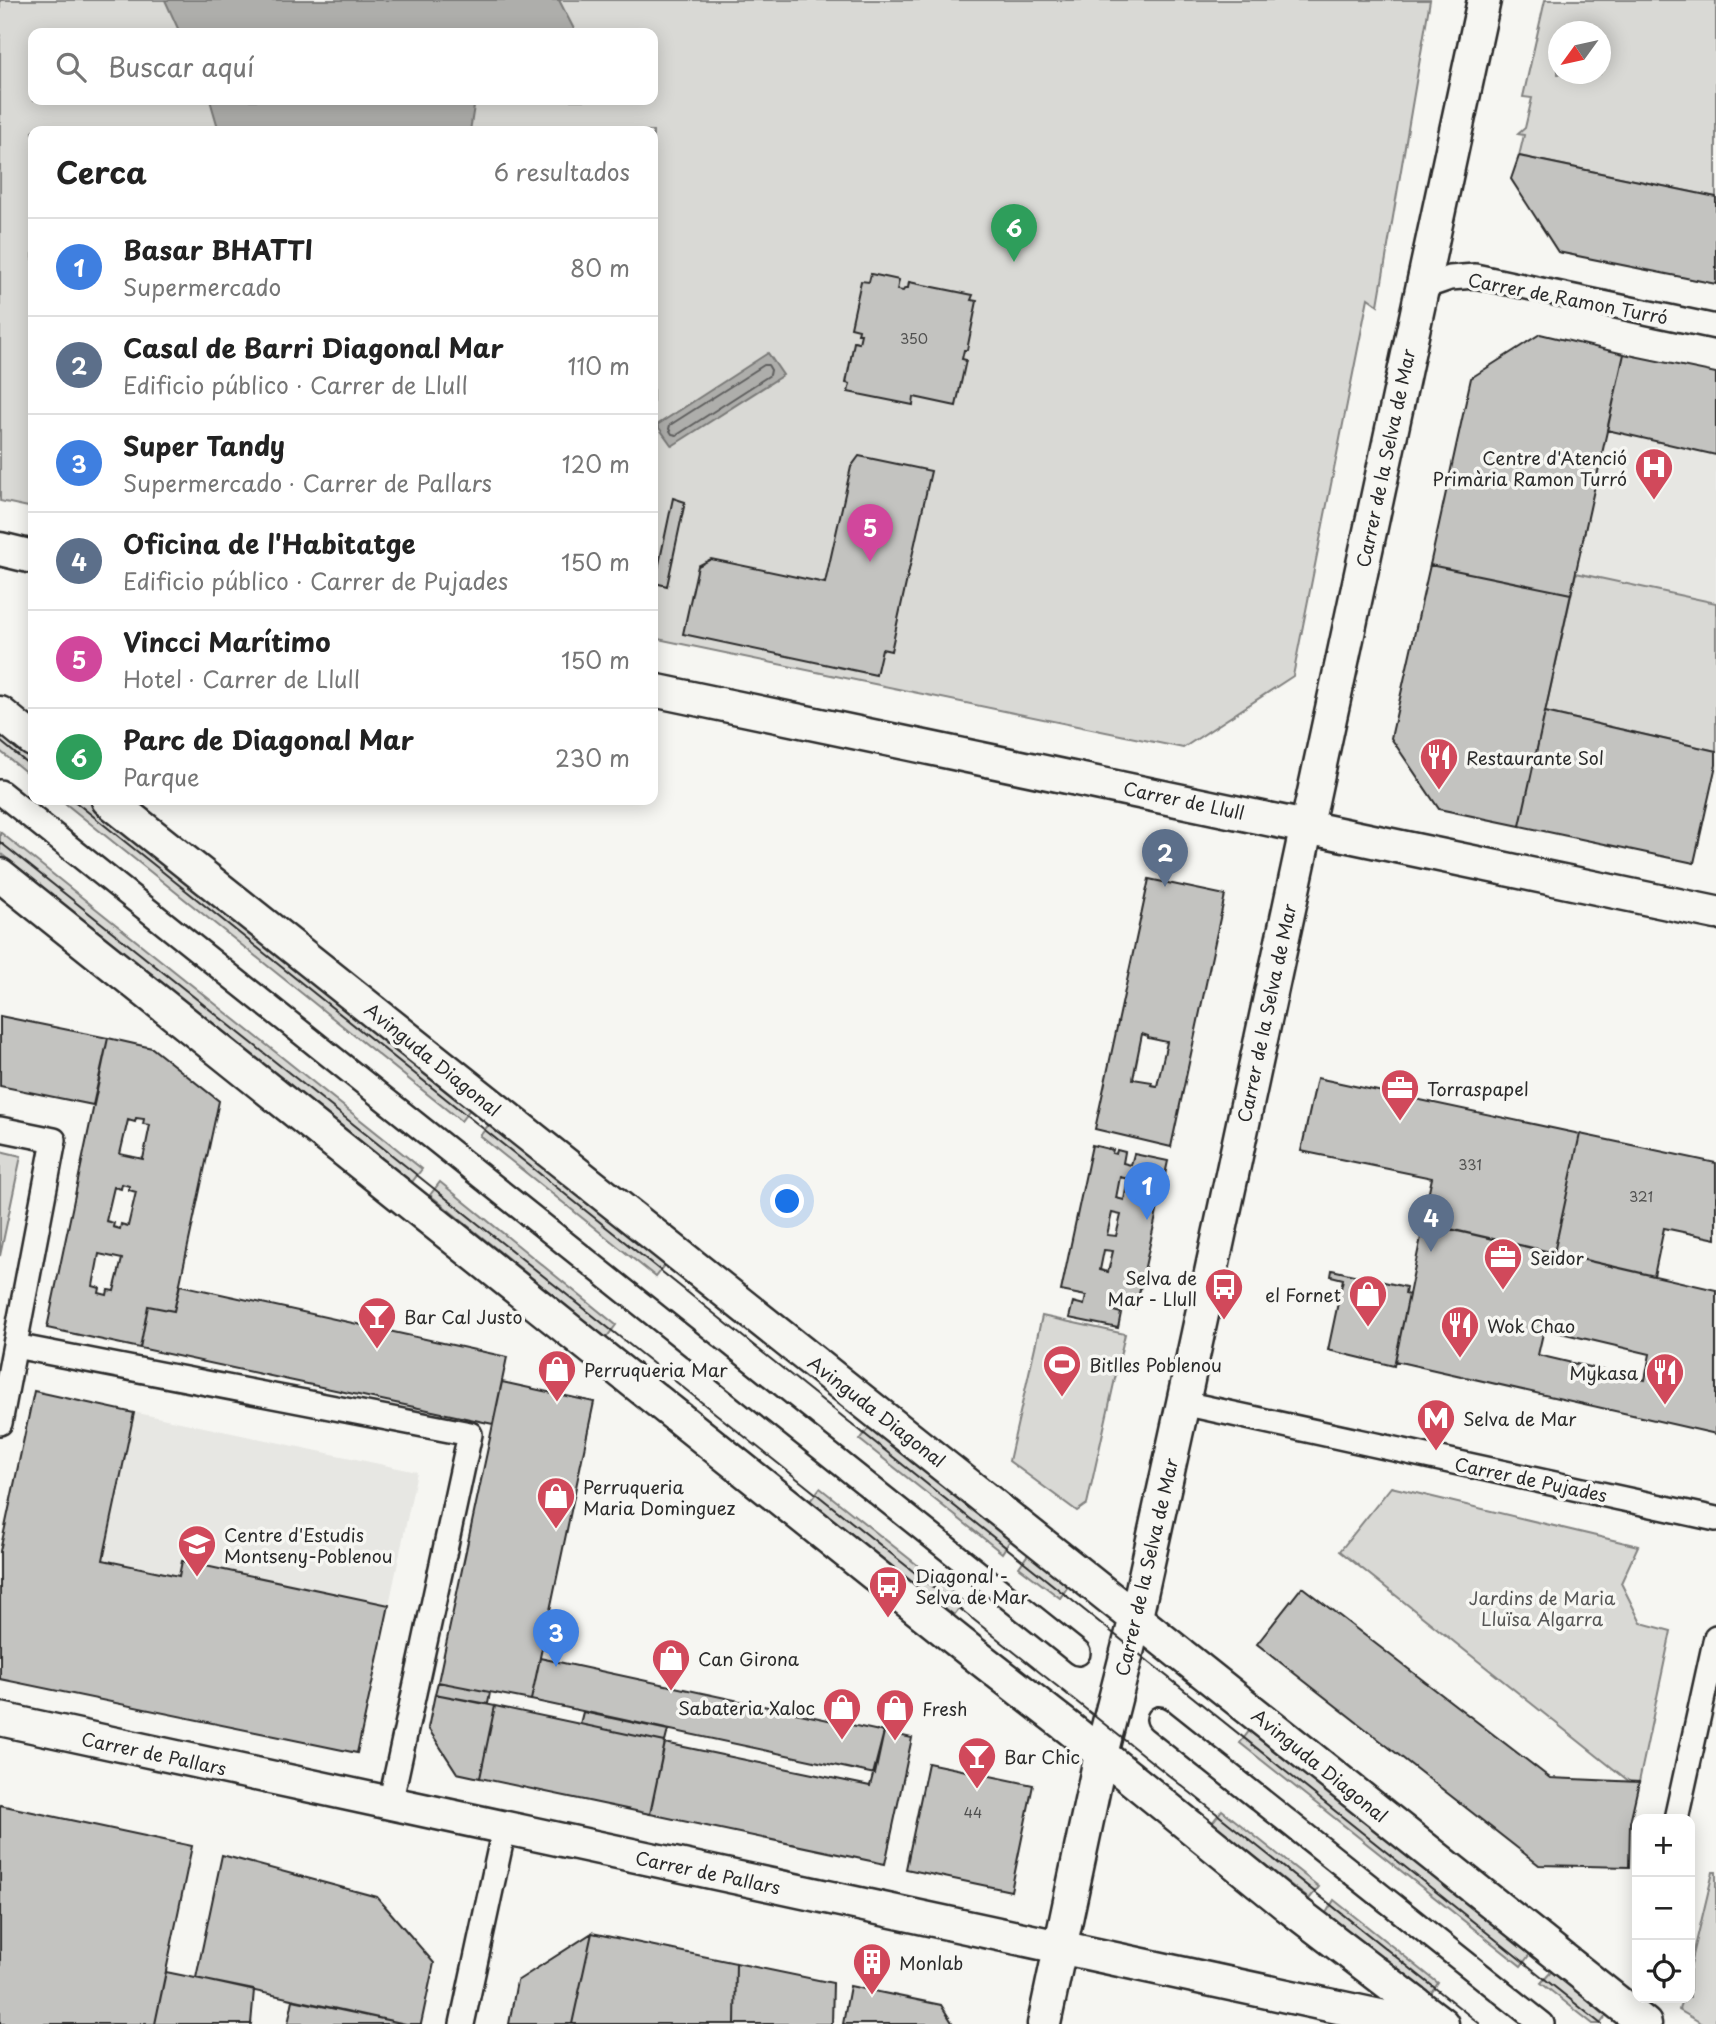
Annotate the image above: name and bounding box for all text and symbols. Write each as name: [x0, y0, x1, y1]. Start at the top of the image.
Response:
north arrow: [1548, 21, 1611, 84]
search box: [28, 28, 658, 105]
text: Buscar aquí: [108, 47, 254, 86]
icon: search: [52, 48, 90, 86]
text: Cerca: [56, 149, 147, 194]
text: 6 resultados: [494, 154, 630, 189]
pin: 6: [991, 204, 1037, 262]
text: Basar BHATTI: [123, 230, 313, 269]
text: 1: [74, 250, 85, 285]
text: 80 m: [570, 250, 630, 285]
street label: Carrer de Ramon Turró: [1466, 265, 1670, 331]
text: Supermercado: [123, 269, 281, 304]
text: Casal de Barri Diagonal Mar: [123, 328, 504, 367]
house number: 350: [900, 328, 928, 349]
street label: Carrer de la Selva de Mar: [1349, 345, 1422, 570]
text: 2: [71, 348, 87, 383]
text: 110 m: [568, 348, 630, 383]
text: Edificio público · Carrer de Llull: [123, 367, 468, 402]
text: Super Tandy: [123, 426, 285, 465]
place label: Centre d'Atenció Primària Ramon Turró: [1432, 444, 1627, 492]
text: 3: [71, 446, 87, 481]
text: 120 m: [562, 446, 630, 481]
hospital icon: Centre d'Atenció Primària Ramon Turró: [1633, 446, 1675, 501]
text: Supermercado · Carrer de Pallars: [123, 465, 492, 500]
pin: 5: [847, 504, 893, 562]
text: Oficina de l'Habitatge: [123, 524, 416, 563]
text: 4: [71, 544, 87, 579]
text: 150 m: [561, 544, 630, 579]
text: Edificio público · Carrer de Pujades: [123, 563, 508, 598]
text: Vincci Marítimo: [123, 622, 330, 661]
text: 5: [72, 642, 86, 677]
text: 150 m: [561, 642, 630, 677]
text: Hotel · Carrer de Llull: [123, 661, 360, 696]
text: Parc de Diagonal Mar: [123, 720, 414, 759]
restaurant icon: Restaurante Sol: [1418, 736, 1460, 791]
text: 6: [71, 740, 87, 775]
text: 230 m: [555, 740, 630, 775]
place label: Restaurante Sol: [1466, 744, 1604, 771]
text: Parque: [123, 759, 200, 794]
street label: Carrer de Llull: [1121, 774, 1247, 826]
pin: 2: [1142, 829, 1188, 887]
street label: Carrer de la Selva de Mar: [1230, 900, 1303, 1125]
street label: Avinguda Diagonal: [359, 996, 507, 1122]
office icon: Torraspapel: [1379, 1067, 1421, 1122]
place label: Torraspapel: [1427, 1075, 1529, 1102]
house number: 331: [1458, 1154, 1482, 1175]
pin: 1: [1124, 1162, 1170, 1220]
your location: [770, 1184, 804, 1218]
house number: 321: [1629, 1186, 1653, 1207]
pin: 4: [1408, 1194, 1454, 1252]
office icon: Seidor: [1482, 1236, 1524, 1291]
place label: Seidor: [1530, 1244, 1584, 1271]
place label: Selva de Mar - Llull: [1108, 1264, 1197, 1312]
bus stop icon: Selva de Mar - Llull: [1203, 1266, 1245, 1321]
shop icon: el Fornet: [1347, 1273, 1389, 1328]
place label: el Fornet: [1265, 1281, 1341, 1308]
bar icon: Bar Cal Justo: [356, 1295, 398, 1350]
place label: Bar Cal Justo: [404, 1303, 522, 1330]
restaurant icon: Wok Chao: [1439, 1304, 1481, 1359]
place label: Wok Chao: [1487, 1312, 1575, 1339]
sports icon: Bitlles Poblenou: [1041, 1343, 1083, 1398]
shop icon: Perruqueria Mar: [536, 1348, 578, 1403]
street label: Avinguda Diagonal: [803, 1349, 951, 1473]
place label: Bitlles Poblenou: [1089, 1351, 1222, 1378]
restaurant icon: Mykasa: [1644, 1351, 1686, 1406]
place label: Perruqueria Mar: [584, 1356, 728, 1383]
place label: Mykasa: [1569, 1359, 1639, 1386]
metro station icon: Selva de Mar: [1415, 1397, 1457, 1452]
place label: Selva de Mar: [1463, 1405, 1577, 1432]
street label: Carrer de Pujades: [1452, 1450, 1610, 1508]
street label: Carrer de la Selva de Mar: [1108, 1455, 1184, 1679]
place label: Perruqueria Maria Dominguez: [583, 1473, 736, 1521]
shop icon: Perruqueria Maria Dominguez: [535, 1475, 577, 1530]
place label: Centre d'Estudis Montseny-Poblenou: [224, 1521, 393, 1569]
school or university icon: Centre d'Estudis Montseny-Poblenou: [176, 1523, 218, 1578]
place label: Diagonal - Selva de Mar: [915, 1562, 1029, 1610]
bus stop icon: Diagonal - Selva de Mar: [867, 1564, 909, 1619]
park label: Jardins de Maria Lluïsa Algarra: [1469, 1584, 1616, 1632]
pin: 3: [533, 1609, 579, 1667]
shop icon: Can Girona: [650, 1637, 692, 1692]
place label: Can Girona: [698, 1645, 800, 1672]
shop icon: Sabateria Xaloc: [821, 1686, 863, 1741]
shop icon: Fresh: [874, 1687, 916, 1742]
place label: Sabateria Xaloc: [678, 1694, 815, 1721]
place label: Fresh: [922, 1695, 968, 1722]
street label: Avinguda Diagonal: [1246, 1702, 1394, 1828]
street label: Carrer de Pallars: [79, 1724, 229, 1782]
bar icon: Bar Chic: [956, 1735, 998, 1790]
place label: Bar Chic: [1004, 1743, 1080, 1770]
house number: 44: [964, 1802, 982, 1823]
map controls: [1632, 1814, 1695, 2003]
button: +: [1632, 1814, 1695, 1877]
street label: Carrer de Pallars: [633, 1843, 783, 1901]
button: −: [1632, 1877, 1695, 1940]
button: locate: [1632, 1940, 1695, 2003]
building icon: Monlab: [851, 1941, 893, 1996]
place label: Monlab: [899, 1949, 963, 1976]

